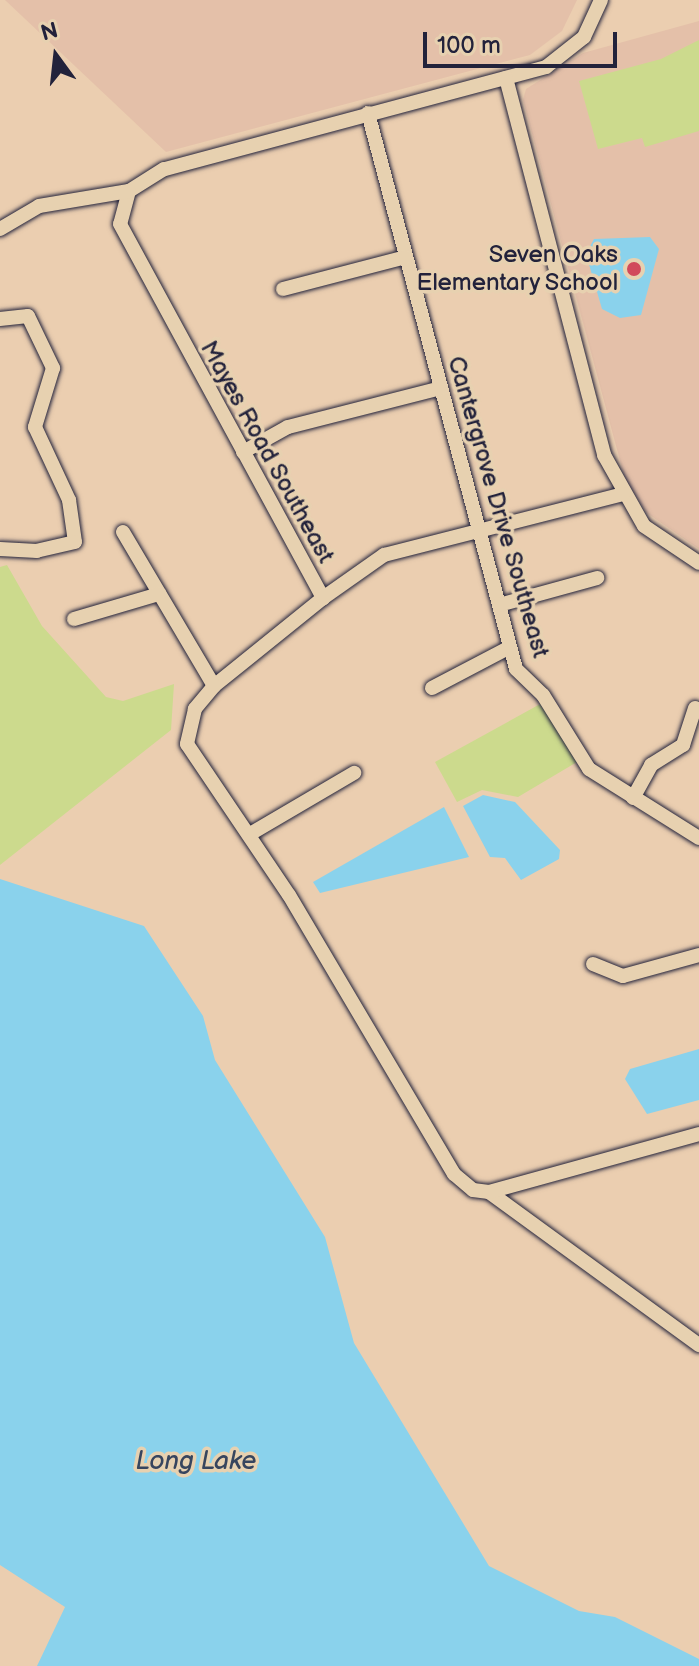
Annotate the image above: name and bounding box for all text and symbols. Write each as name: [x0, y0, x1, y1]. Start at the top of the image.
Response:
north arrow: [16, 16, 96, 96]
scale bar: [427, 16, 621, 66]
text: N: [38, 17, 61, 48]
text: 100 m: [437, 31, 501, 60]
place label: Seven Oaks Elementary School: [415, 241, 618, 297]
marker: Seven Oaks Elementary School: [625, 260, 643, 278]
street label: Mayes Road Southeast: [194, 336, 340, 568]
street label: Cantergrove Drive Southeast: [441, 353, 555, 661]
water label: Long Lake: [136, 1446, 256, 1478]

